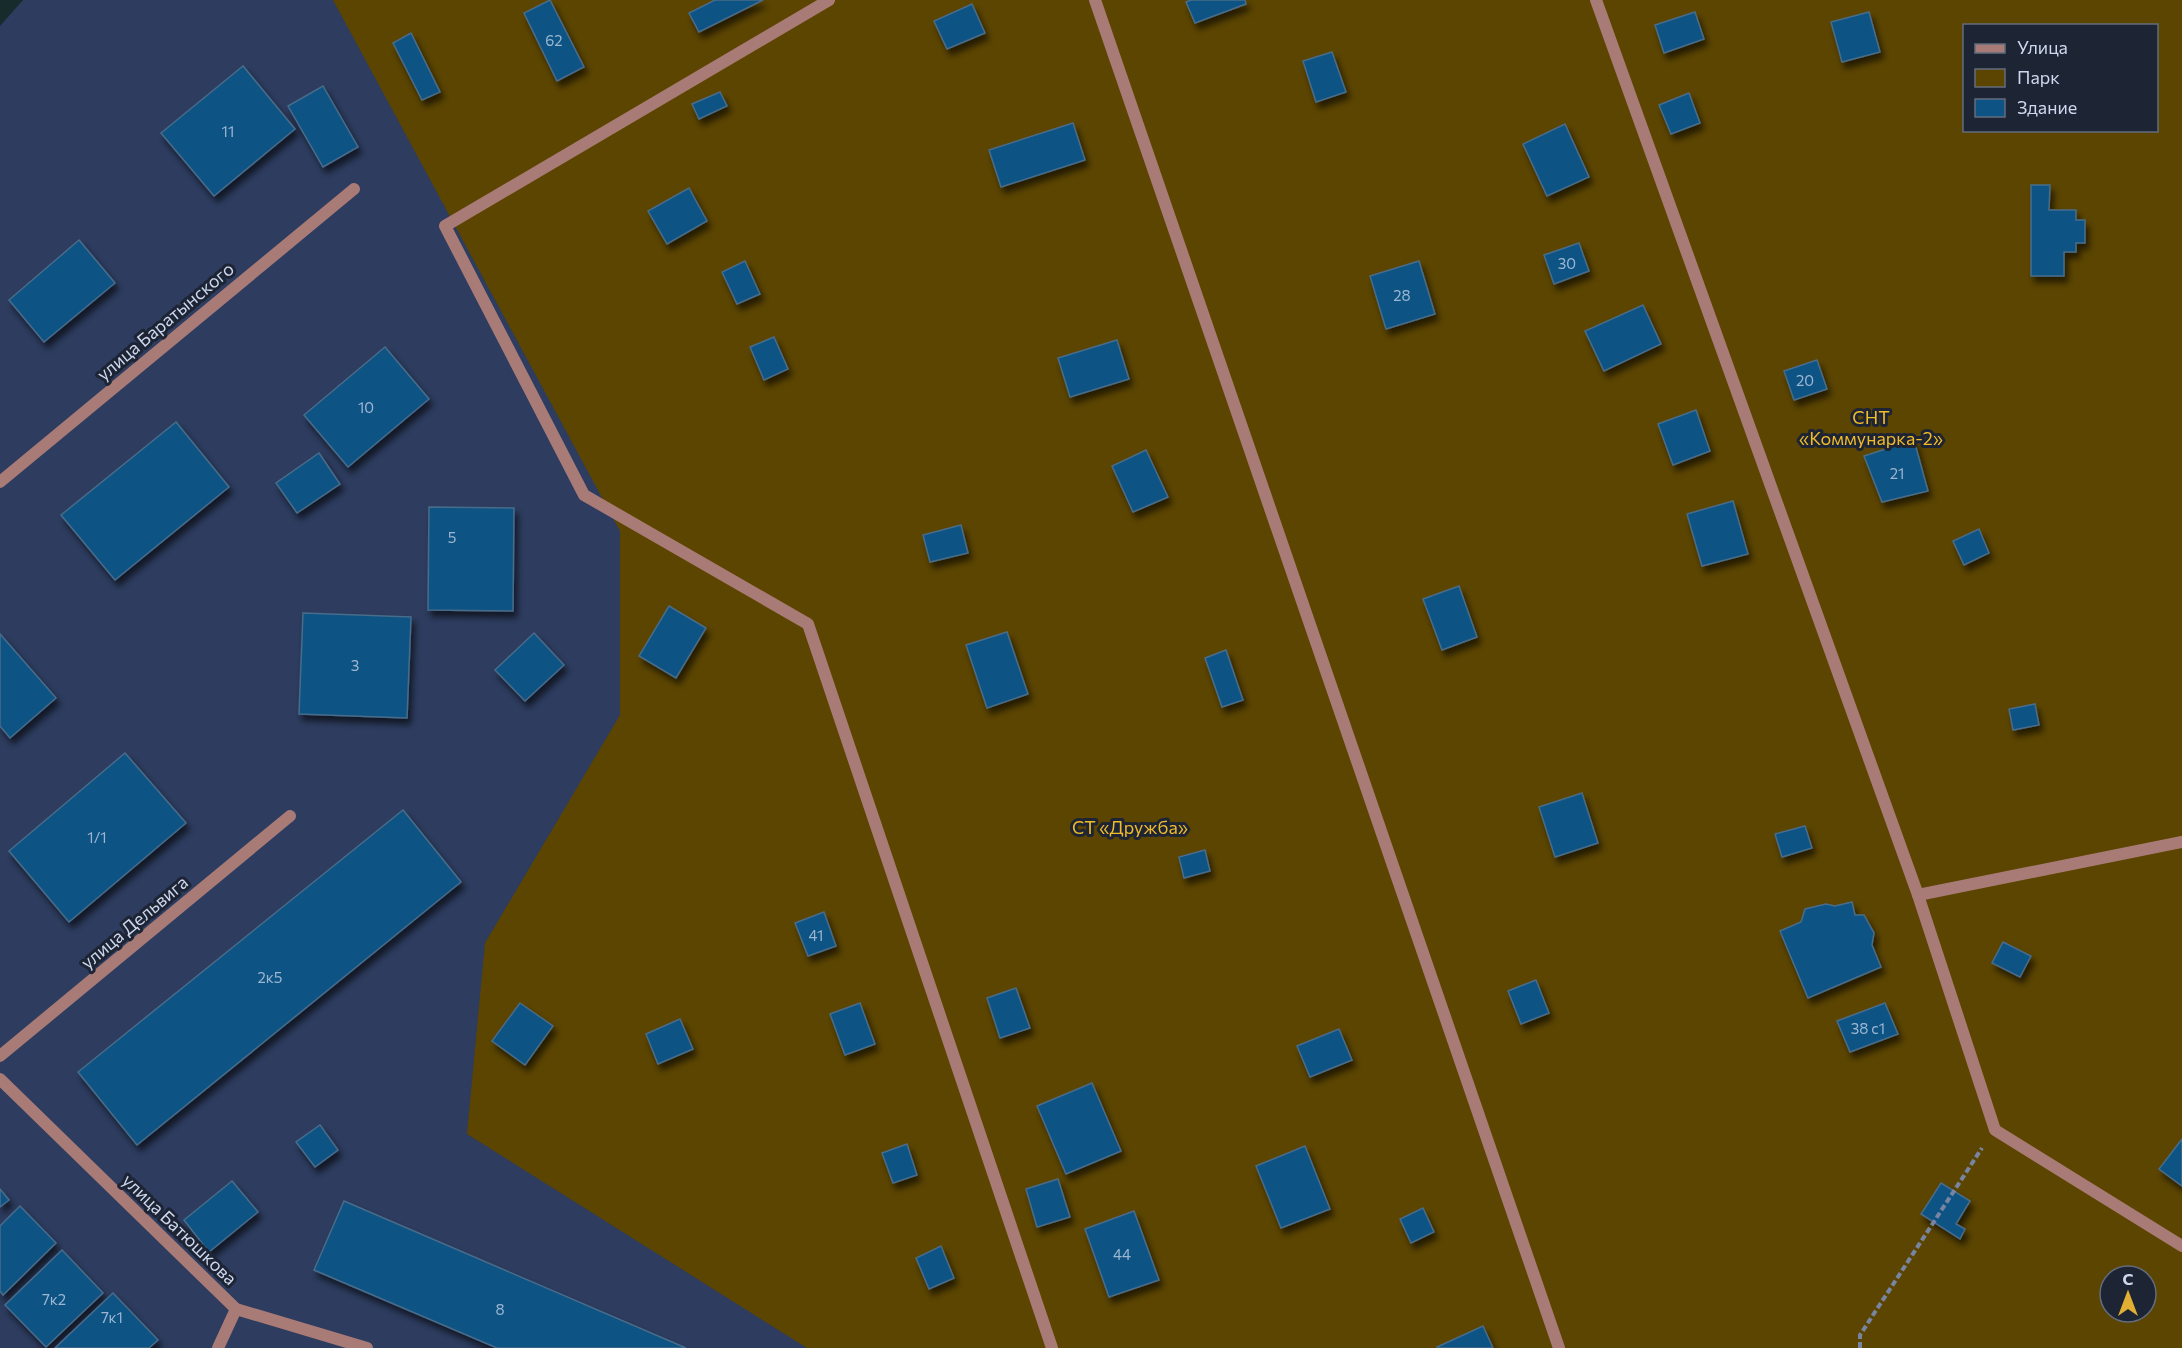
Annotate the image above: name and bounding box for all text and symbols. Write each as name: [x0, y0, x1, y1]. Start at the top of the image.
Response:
legend: [1963, 24, 2158, 132]
house number: 62: [545, 31, 563, 49]
text: Улица: [2017, 36, 2068, 58]
text: Парк: [2017, 66, 2060, 88]
text: Здание: [2017, 96, 2077, 118]
house number: 11: [222, 122, 234, 140]
house number: 30: [1558, 254, 1576, 272]
street label: улица Баратынского: [92, 257, 238, 385]
house number: 28: [1393, 286, 1411, 304]
house number: 20: [1796, 371, 1814, 389]
house number: 10: [358, 398, 374, 416]
park label: СНТ «Коммунарка-2»: [1799, 406, 1943, 449]
house number: 21: [1890, 464, 1904, 482]
house number: 5: [448, 528, 456, 546]
house number: 3: [351, 656, 359, 674]
park label: СТ «Дружба»: [1072, 816, 1188, 838]
house number: 1/1: [87, 828, 107, 846]
street label: улица Дельвига: [76, 871, 192, 973]
house number: 41: [809, 926, 823, 944]
house number: 2к5: [258, 968, 282, 986]
house number: 38 с1: [1851, 1019, 1885, 1037]
street label: улица Батюшкова: [118, 1169, 242, 1289]
house number: 44: [1113, 1245, 1131, 1263]
north arrow: [2098, 1264, 2158, 1324]
text: С: [2123, 1269, 2134, 1288]
house number: 7к2: [42, 1290, 66, 1308]
house number: 8: [495, 1300, 505, 1318]
house number: 7к1: [101, 1308, 123, 1326]

